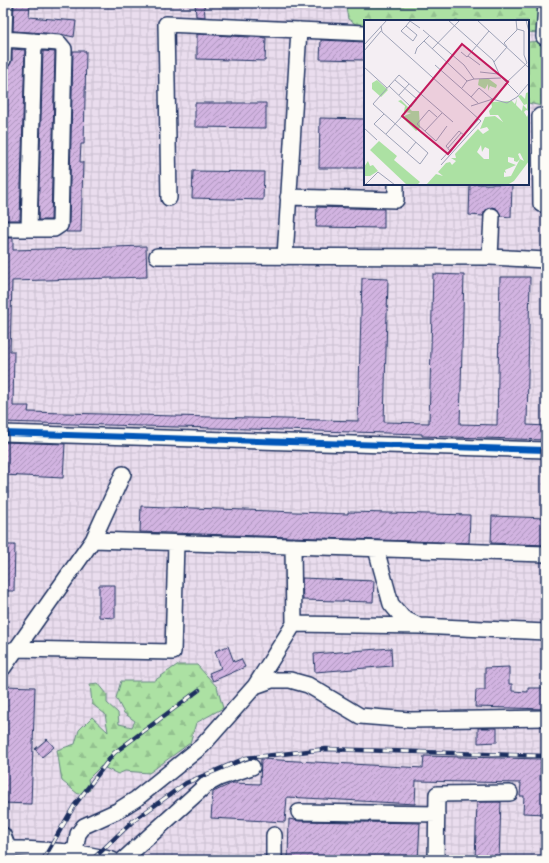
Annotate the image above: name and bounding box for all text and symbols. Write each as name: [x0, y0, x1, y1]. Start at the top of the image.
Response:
inset map: [364, 20, 529, 185]

